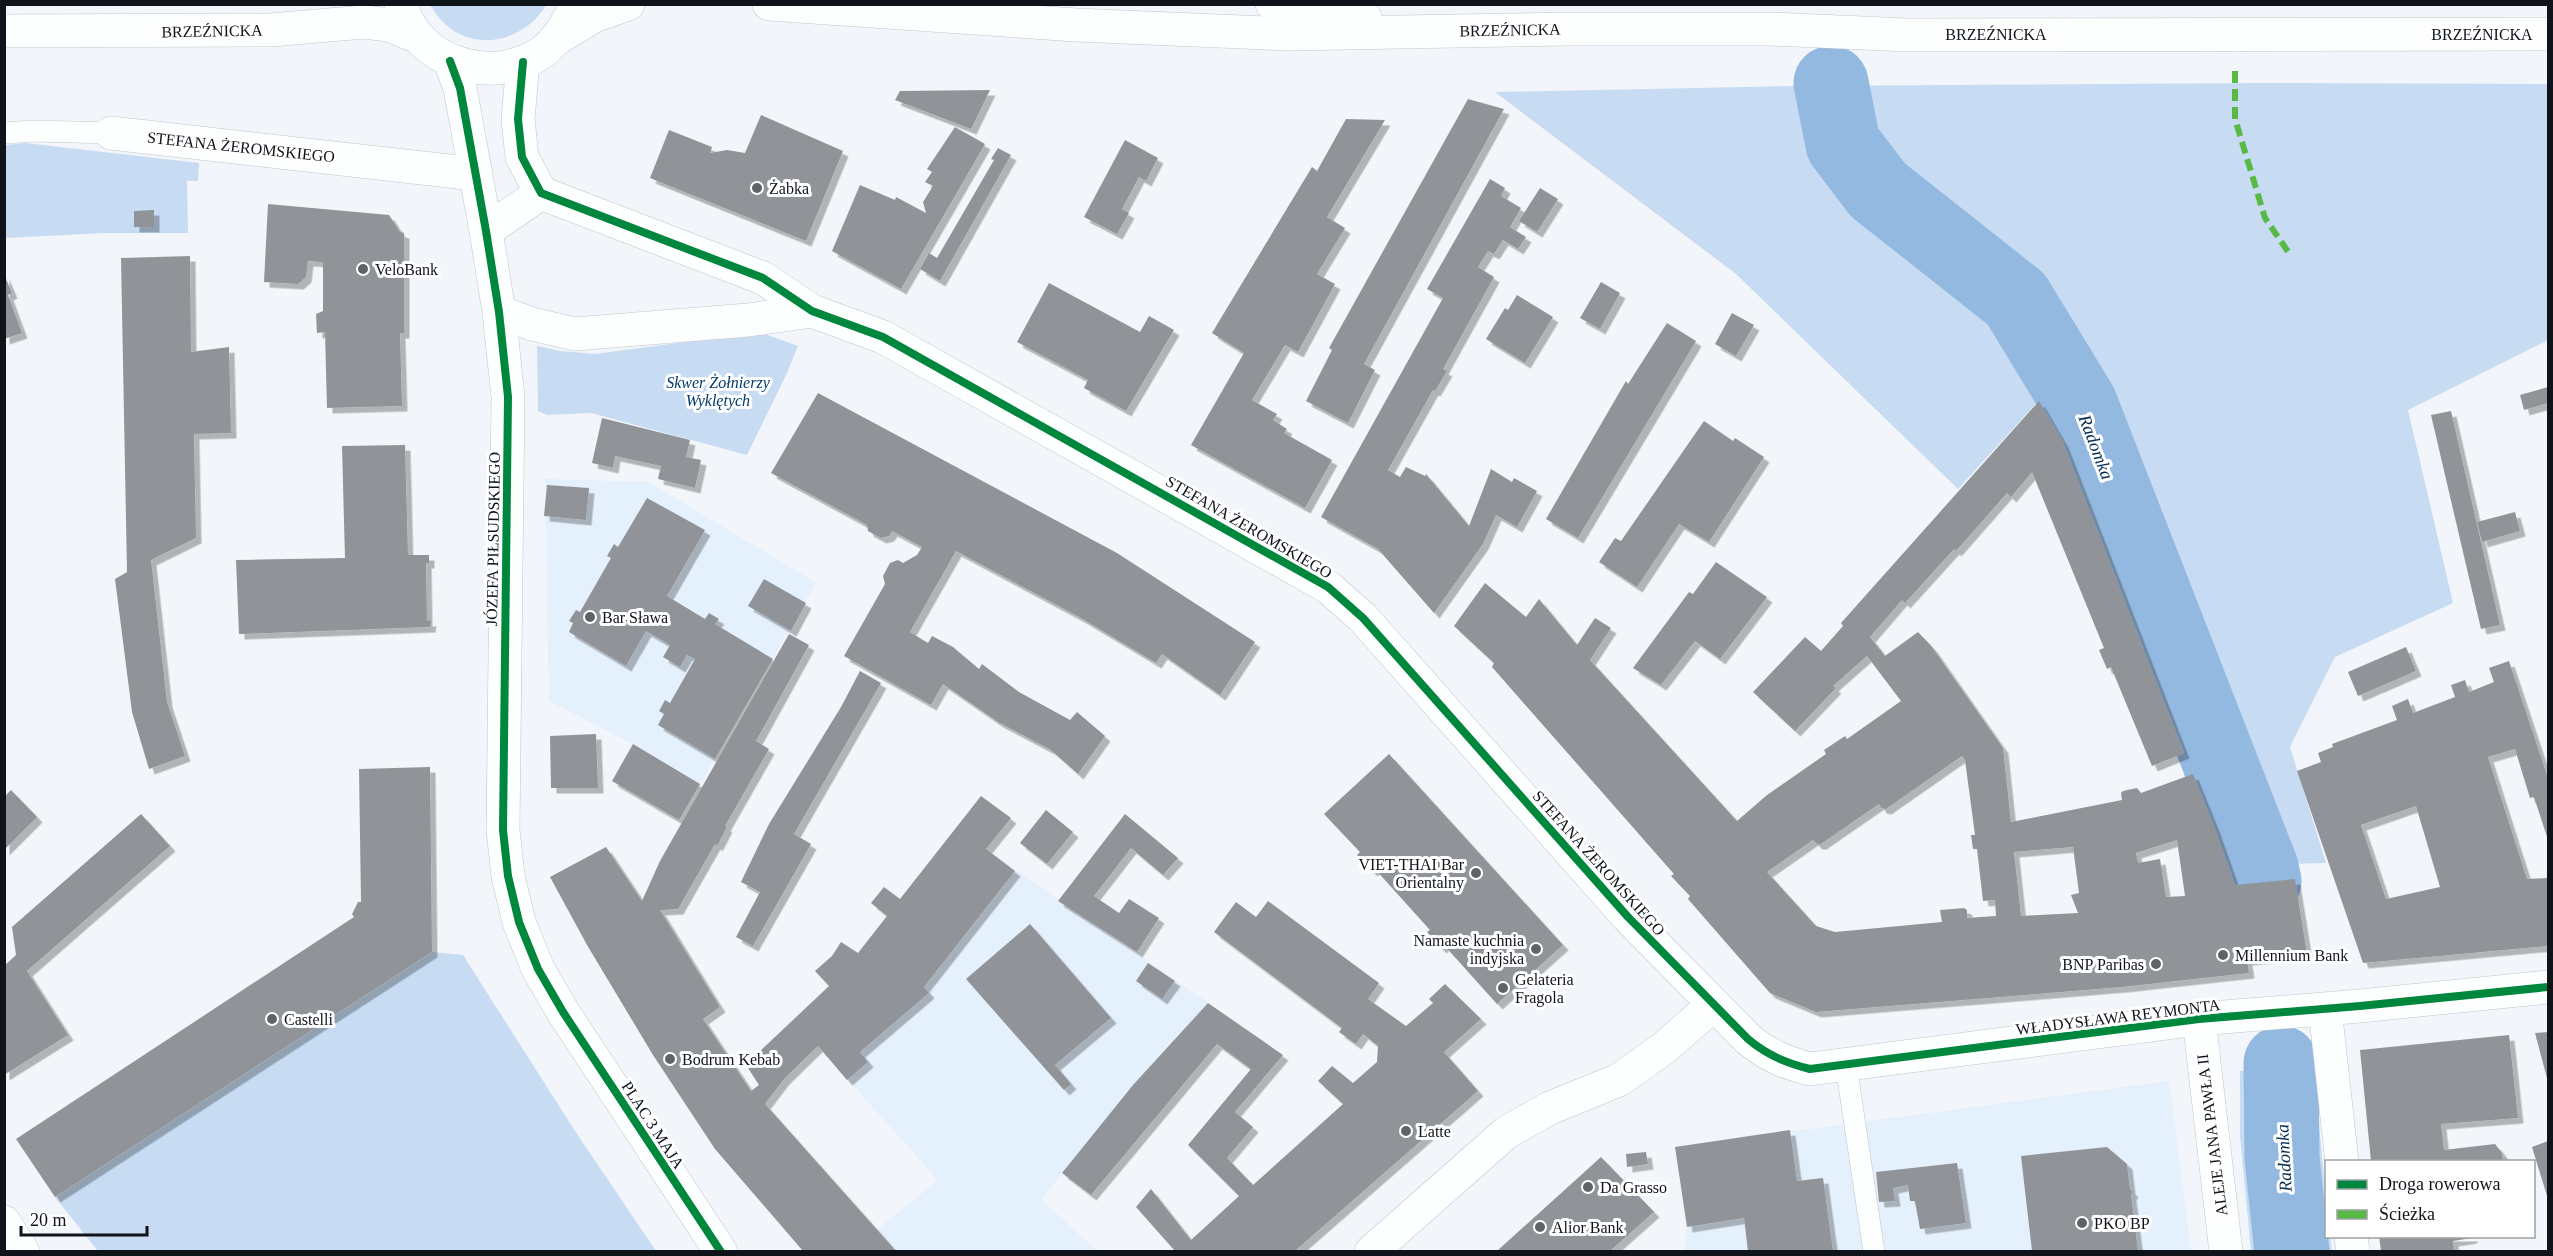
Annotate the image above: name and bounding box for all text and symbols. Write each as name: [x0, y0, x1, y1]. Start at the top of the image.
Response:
street label: BRZEŹNICKA: [1459, 20, 1561, 39]
street label: BRZEŹNICKA: [161, 21, 263, 40]
street label: BRZEŹNICKA: [1945, 25, 2047, 43]
street label: BRZEŹNICKA: [2431, 25, 2533, 43]
street label: STEFANA ŻEROMSKIEGO: [146, 129, 336, 165]
place label: Żabka: [769, 180, 809, 197]
marker: Żabka: [750, 181, 764, 195]
place label: VeloBank: [375, 261, 438, 278]
marker: VeloBank: [356, 262, 370, 276]
park label: Skwer Żołnierzy Wyklętych: [666, 374, 771, 410]
water label: Radomka: [2074, 411, 2118, 482]
street label: JÓZEFA PIŁSUDSKIEGO: [482, 452, 503, 626]
street label: STEFANA ŻEROMSKIEGO: [1163, 472, 1335, 582]
place label: Bar Sława: [602, 609, 668, 626]
marker: Bar Sława: [583, 610, 597, 624]
street label: STEFANA ŻEROMSKIEGO: [1530, 787, 1668, 939]
place label: VIET-THAI Bar Orientalny: [1358, 856, 1465, 892]
marker: VIET-THAI Bar Orientalny: [1469, 866, 1483, 880]
place label: Namaste kuchnia indyjska: [1413, 932, 1524, 968]
marker: Namaste kuchnia indyjska: [1529, 942, 1543, 956]
place label: Millennium Bank: [2235, 947, 2348, 964]
marker: Millennium Bank: [2216, 948, 2230, 962]
place label: BNP Paribas: [2062, 956, 2144, 973]
marker: BNP Paribas: [2149, 957, 2163, 971]
place label: Gelateria Fragola: [1515, 971, 1574, 1007]
marker: Gelateria Fragola: [1496, 981, 1510, 995]
street label: WŁADYSŁAWA REYMONTA: [2015, 996, 2222, 1038]
place label: Castelli: [284, 1011, 333, 1028]
marker: Castelli: [265, 1012, 279, 1026]
place label: Bodrum Kebab: [682, 1051, 780, 1068]
marker: Bodrum Kebab: [663, 1052, 677, 1066]
street label: ALEJE JANA PAWŁA II: [2194, 1053, 2230, 1217]
street label: PLAC 3 MAJA: [619, 1078, 688, 1172]
place label: Latte: [1418, 1123, 1451, 1140]
marker: Latte: [1399, 1124, 1413, 1138]
water label: Radomka: [2272, 1124, 2296, 1193]
legend: [2325, 1160, 2535, 1238]
text: Droga rowerowa: [2379, 1174, 2500, 1194]
place label: Da Grasso: [1600, 1179, 1667, 1196]
marker: Da Grasso: [1581, 1180, 1595, 1194]
scale bar: [21, 1199, 147, 1237]
text: Ścieżka: [2379, 1203, 2435, 1224]
text: 20 m: [30, 1210, 67, 1230]
place label: PKO BP: [2094, 1215, 2150, 1232]
marker: PKO BP: [2075, 1216, 2089, 1230]
place label: Alior Bank: [1552, 1219, 1624, 1236]
marker: Alior Bank: [1533, 1220, 1547, 1234]

